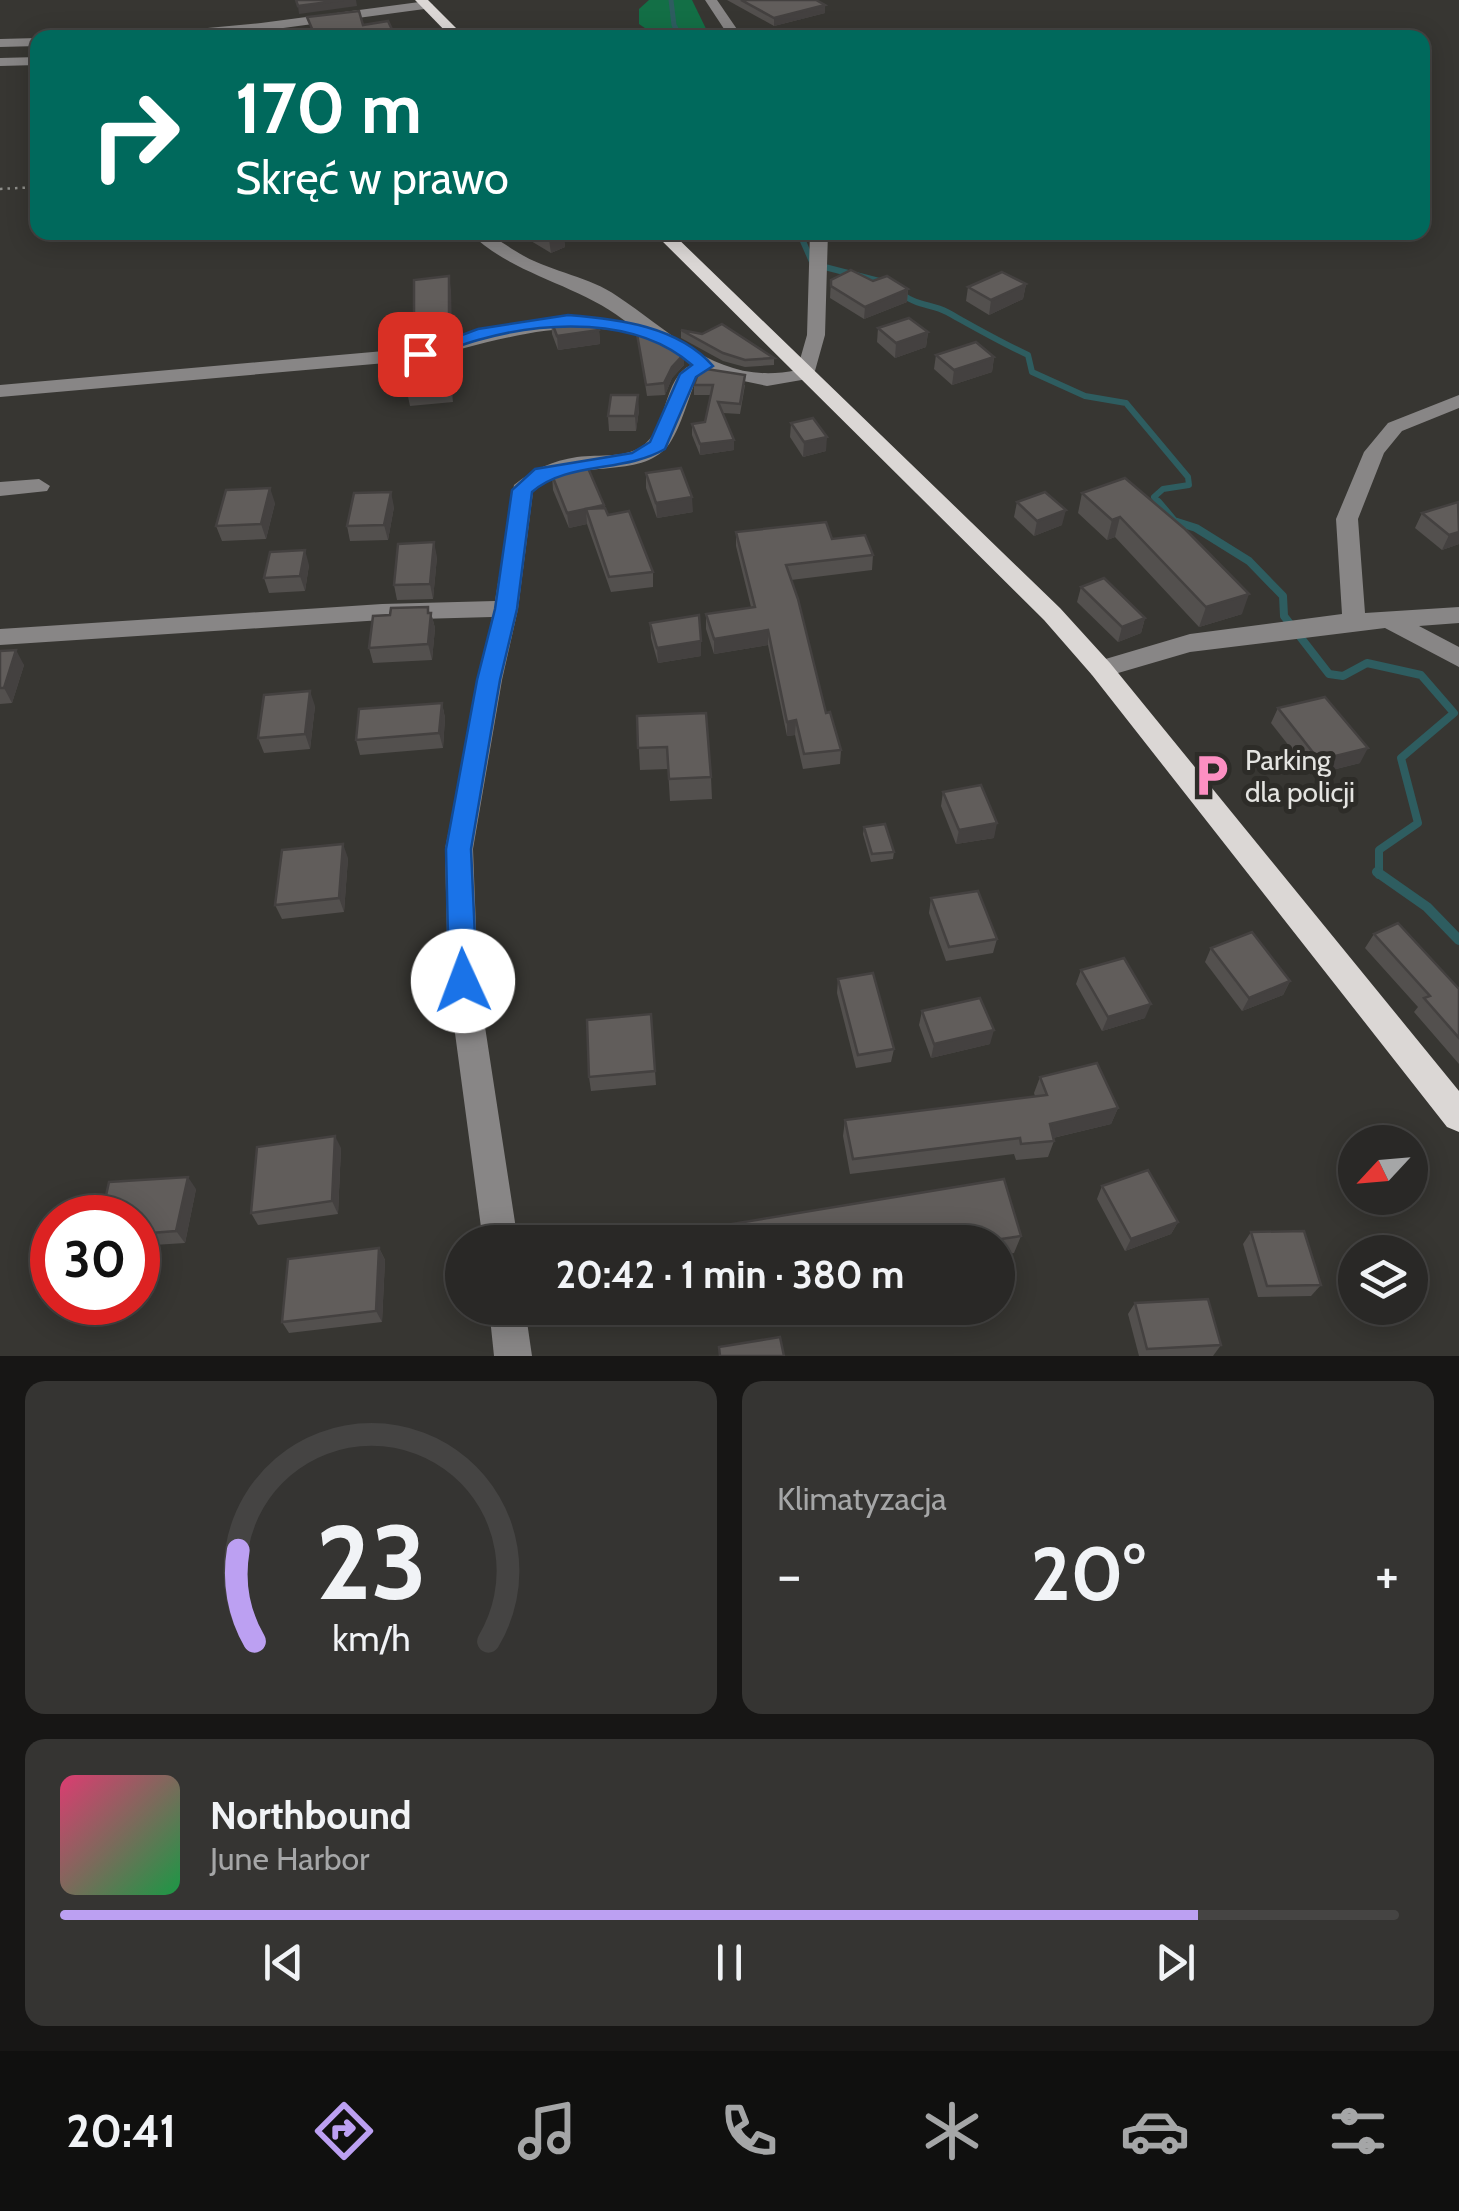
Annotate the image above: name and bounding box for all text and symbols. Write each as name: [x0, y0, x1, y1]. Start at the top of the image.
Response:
text: 170 m: [235, 65, 422, 151]
icon: right: [70, 70, 200, 200]
text: Skręć w prawo: [235, 151, 509, 205]
pin: [378, 312, 463, 397]
icon: arrive: [393, 327, 448, 382]
place label: Parking dla policji: [1245, 743, 1355, 809]
parking icon: Parking dla policji: [1188, 752, 1236, 800]
position arrow: [411, 929, 515, 1033]
north arrow: [1338, 1125, 1428, 1215]
map controls: [1338, 1125, 1428, 1325]
speed limit sign: 30: [30, 1195, 160, 1325]
button: layers: [1338, 1235, 1428, 1325]
text: 20:42 · 1 min · 380 m: [556, 1251, 904, 1298]
text: Klimatyzacja: [777, 1479, 947, 1518]
text: 23: [315, 1499, 427, 1625]
text: 20°: [1031, 1528, 1145, 1619]
text: −: [777, 1541, 801, 1608]
text: +: [1375, 1541, 1399, 1608]
text: km/h: [332, 1617, 410, 1660]
text: Northbound: [210, 1792, 412, 1839]
text: June Harbor: [210, 1839, 369, 1878]
icon: previous: [256, 1935, 311, 1990]
icon: pause: [702, 1935, 757, 1990]
icon: next: [1148, 1935, 1203, 1990]
icon: directions: [309, 2096, 379, 2166]
icon: music: [512, 2096, 582, 2166]
icon: phone: [714, 2096, 784, 2166]
icon: climate: [917, 2096, 987, 2166]
icon: car: [1120, 2096, 1190, 2166]
icon: filters: [1323, 2096, 1393, 2166]
text: 20:41: [66, 2104, 176, 2158]

